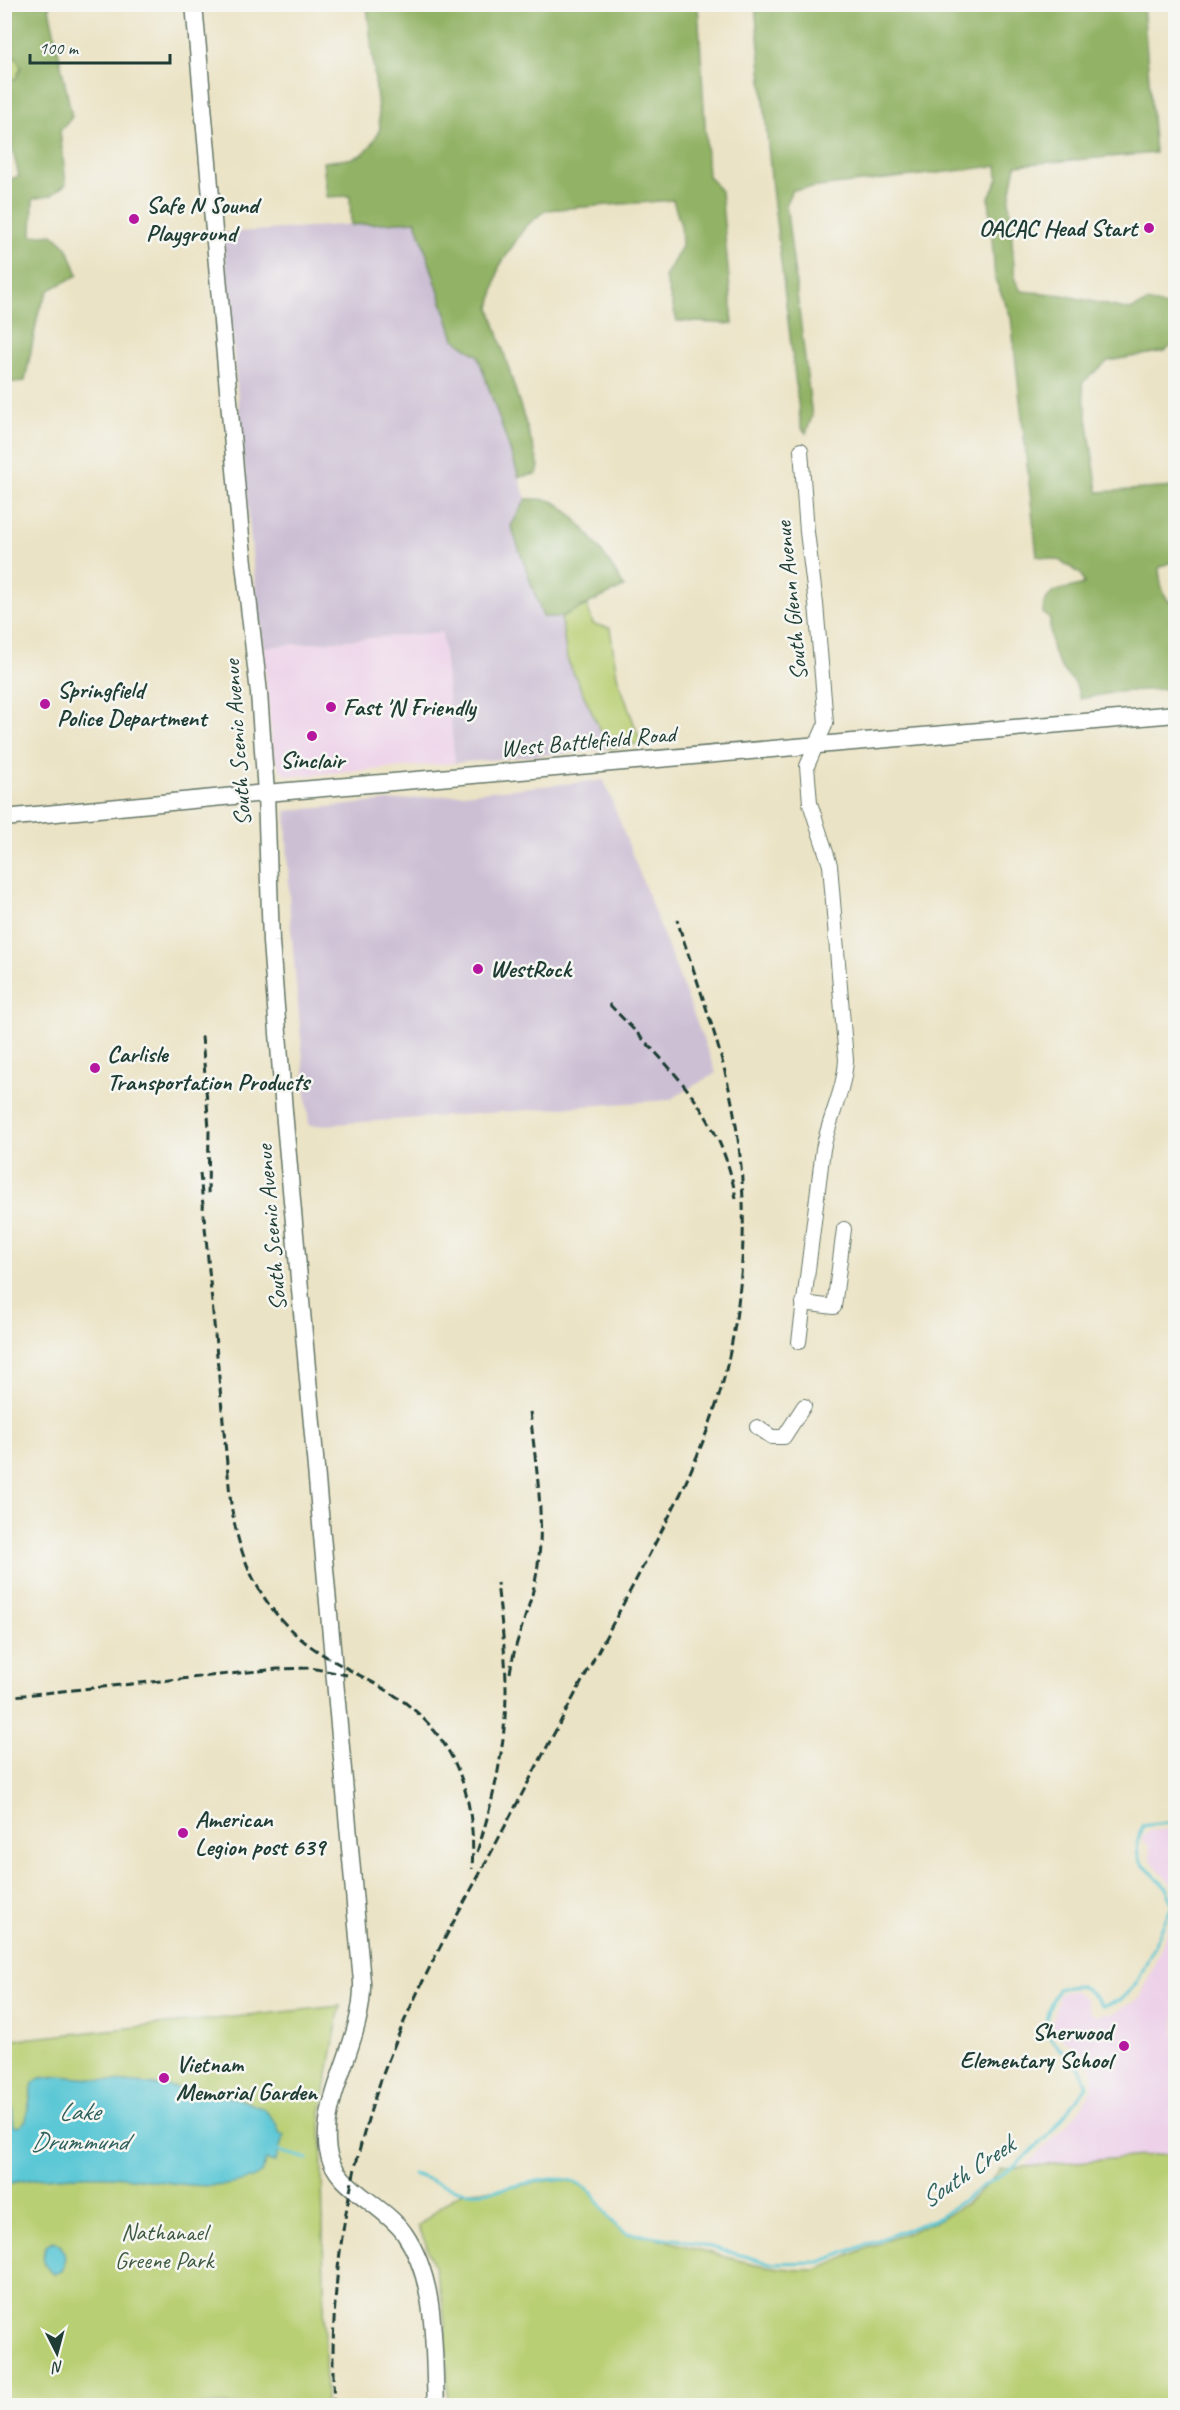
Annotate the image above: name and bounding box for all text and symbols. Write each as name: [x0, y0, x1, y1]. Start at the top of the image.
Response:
scale bar: [30, 27, 170, 65]
text: 100 m: [39, 37, 80, 59]
place label: Safe N Sound Playground: [146, 190, 262, 248]
marker: Safe N Sound Playground: [127, 212, 141, 226]
place label: OACAC Head Start: [979, 213, 1140, 243]
marker: OACAC Head Start: [1142, 221, 1156, 235]
street label: South Glenn Avenue: [767, 518, 814, 682]
street label: South Scenic Avenue: [216, 657, 258, 827]
place label: Springfield Police Department: [57, 675, 209, 733]
place label: Fast 'N Friendly: [343, 692, 477, 722]
marker: Springfield Police Department: [38, 697, 52, 711]
marker: Fast 'N Friendly: [324, 700, 338, 714]
street label: West Battlefield Road: [499, 718, 680, 764]
marker: Sinclair: [305, 729, 319, 743]
place label: Sinclair: [280, 745, 346, 775]
place label: WestRock: [490, 954, 573, 984]
marker: WestRock: [471, 962, 485, 976]
place label: Carlisle Transportation Products: [107, 1039, 312, 1097]
marker: Carlisle Transportation Products: [88, 1061, 102, 1075]
street label: South Scenic Avenue: [249, 1142, 293, 1312]
place label: American Legion post 639: [195, 1804, 327, 1862]
marker: American Legion post 639: [176, 1826, 190, 1840]
place label: Sherwood Elementary School: [960, 2017, 1117, 2075]
marker: Sherwood Elementary School: [1117, 2039, 1131, 2053]
place label: Vietnam Memorial Garden: [176, 2049, 319, 2107]
marker: Vietnam Memorial Garden: [157, 2071, 171, 2085]
water label: Lake Drummund: [31, 2095, 135, 2158]
water label: South Creek: [914, 2126, 1024, 2215]
park label: Nathanael Greene Park: [115, 2217, 215, 2275]
north arrow: [27, 2323, 87, 2383]
text: N: [49, 2356, 64, 2378]

